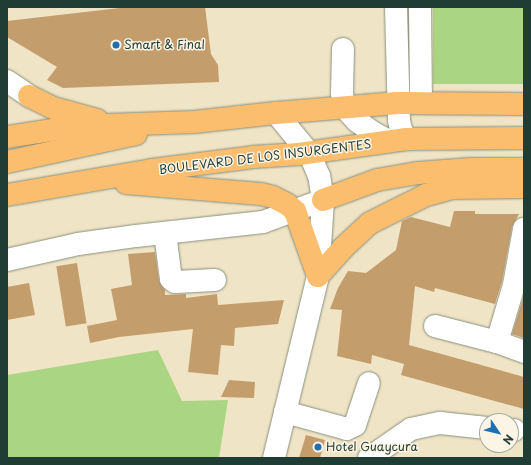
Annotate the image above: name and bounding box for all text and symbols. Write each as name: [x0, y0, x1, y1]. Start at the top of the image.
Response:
place label: Smart & Final: [124, 38, 205, 52]
marker: Smart & Final: [111, 40, 121, 50]
street label: BOULEVARD DE LOS INSURGENTES: [157, 137, 373, 177]
north arrow: [479, 413, 519, 453]
text: N: [499, 431, 518, 448]
place label: Hotel Guaycura: [326, 440, 418, 454]
marker: Hotel Guaycura: [313, 442, 323, 452]

